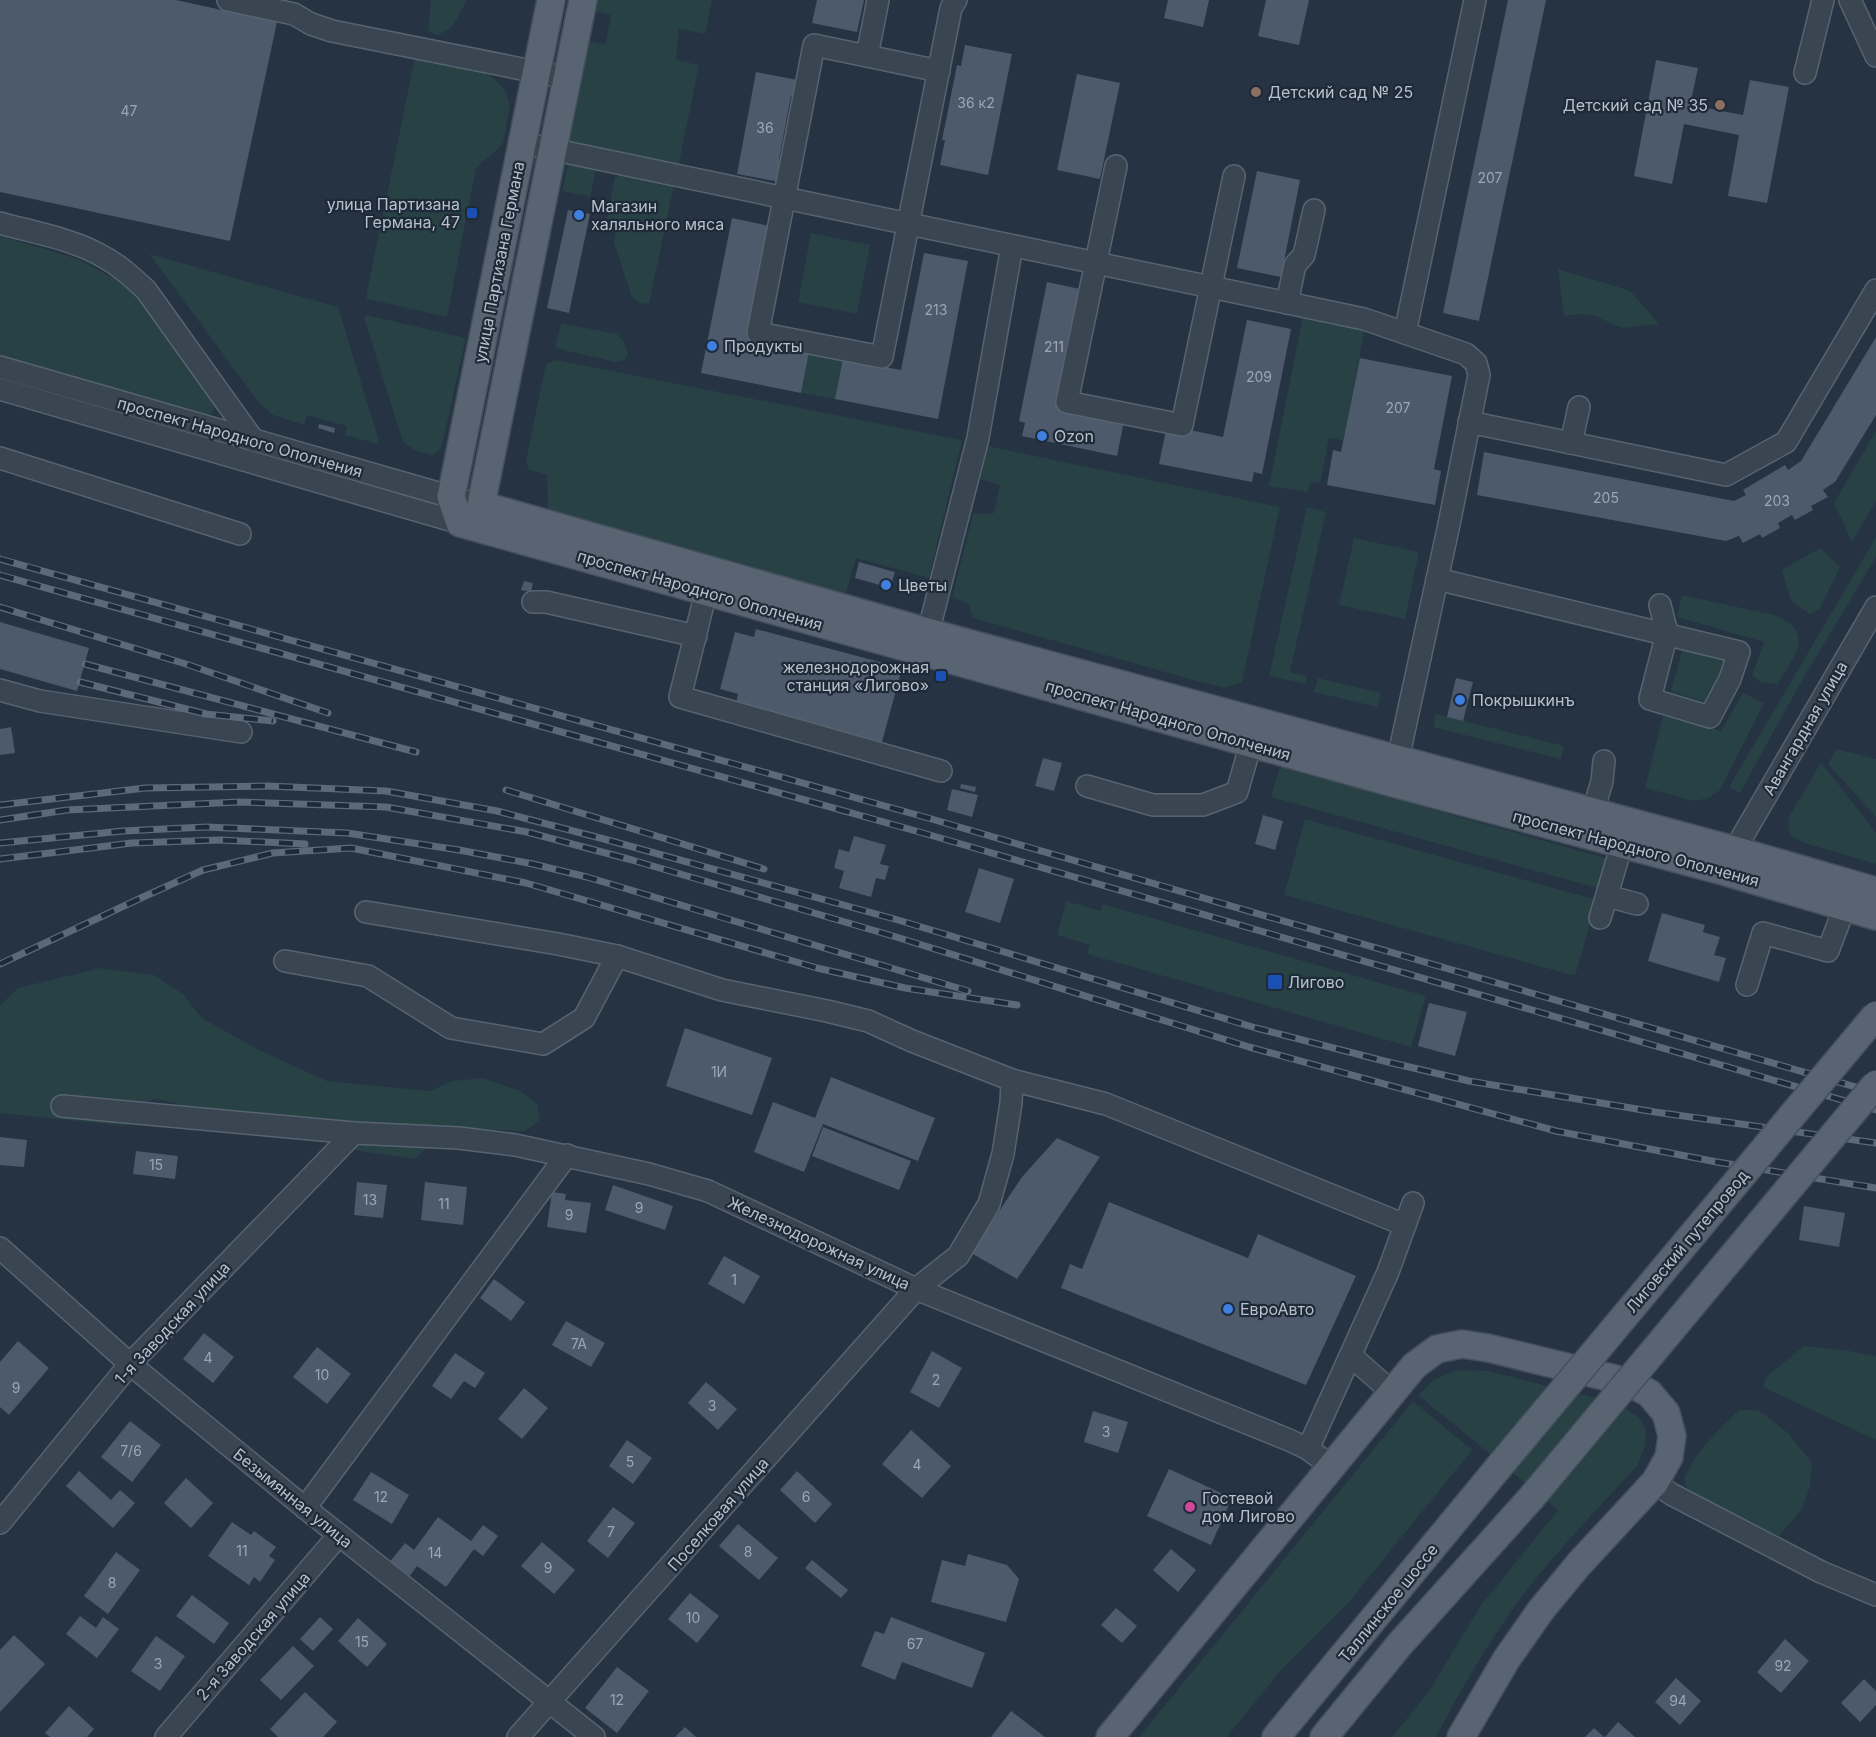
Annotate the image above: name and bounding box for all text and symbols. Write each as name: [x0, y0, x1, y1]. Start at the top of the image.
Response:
place label: Детский сад № 25: [1268, 82, 1413, 102]
marker: Детский сад № 25: [1249, 85, 1263, 99]
house number: 36 к2: [957, 94, 995, 111]
place label: Детский сад № 35: [1563, 95, 1708, 115]
marker: Детский сад № 35: [1713, 98, 1727, 112]
house number: 47: [121, 102, 138, 119]
house number: 36: [756, 119, 774, 136]
street label: улица Партизана Германа: [470, 160, 528, 364]
house number: 207: [1477, 169, 1503, 186]
place label: улица Партизана Германа, 47: [327, 194, 460, 232]
place label: Магазин халяльного мяса: [591, 196, 724, 234]
marker: улица Партизана Германа, 47: [465, 206, 479, 220]
marker: Магазин халяльного мяса: [572, 208, 586, 222]
house number: 213: [925, 301, 947, 318]
place label: Продукты: [724, 336, 802, 356]
house number: 211: [1044, 338, 1064, 355]
marker: Продукты: [705, 339, 719, 353]
house number: 209: [1246, 368, 1272, 385]
street label: проспект Народного Ополчения: [115, 392, 365, 482]
house number: 207: [1385, 399, 1411, 416]
place label: Ozon: [1054, 426, 1094, 446]
marker: Ozon: [1035, 429, 1049, 443]
house number: 205: [1593, 489, 1619, 506]
house number: 203: [1764, 492, 1790, 509]
street label: проспект Народного Ополчения: [575, 545, 825, 635]
place label: Цветы: [898, 575, 947, 595]
marker: Цветы: [879, 578, 893, 592]
place label: железнодорожная станция «Лигово»: [783, 657, 929, 695]
street label: Авангардная улица: [1758, 657, 1852, 799]
marker: железнодорожная станция «Лигово»: [934, 669, 948, 683]
street label: проспект Народного Ополчения: [1043, 675, 1293, 765]
place label: Покрышкинъ: [1472, 690, 1575, 710]
marker: Покрышкинъ: [1453, 693, 1467, 707]
street label: проспект Народного Ополчения: [1511, 805, 1761, 891]
place label: Лигово: [1288, 972, 1344, 992]
marker: Лигово: [1266, 973, 1284, 991]
house number: 1И: [711, 1063, 727, 1080]
house number: 15: [149, 1156, 163, 1173]
street label: Лиговский путепровод: [1621, 1165, 1753, 1317]
house number: 13: [363, 1191, 377, 1208]
street label: Железнодорожная улица: [725, 1192, 913, 1294]
house number: 11: [438, 1195, 450, 1212]
house number: 9: [635, 1199, 643, 1216]
house number: 9: [565, 1206, 573, 1223]
street label: 1-я Заводская улица: [110, 1258, 234, 1388]
house number: 1: [731, 1271, 737, 1288]
place label: ЕвроАвто: [1240, 1299, 1314, 1319]
marker: ЕвроАвто: [1221, 1302, 1235, 1316]
house number: 7А: [571, 1335, 587, 1352]
house number: 4: [203, 1349, 213, 1366]
house number: 10: [315, 1366, 329, 1383]
house number: 2: [932, 1371, 940, 1388]
house number: 9: [12, 1379, 20, 1396]
house number: 3: [708, 1397, 716, 1414]
house number: 3: [1102, 1423, 1110, 1440]
house number: 7/6: [120, 1442, 142, 1459]
street label: Безымянная улица: [229, 1444, 357, 1552]
house number: 5: [626, 1453, 634, 1470]
street label: Поселковая улица: [663, 1453, 773, 1575]
house number: 4: [912, 1456, 922, 1473]
house number: 12: [374, 1488, 388, 1505]
house number: 6: [802, 1488, 810, 1505]
place label: Гостевой дом Лигово: [1202, 1488, 1295, 1526]
marker: Гостевой дом Лигово: [1183, 1500, 1197, 1514]
house number: 7: [607, 1523, 615, 1540]
street label: Таллинское шоссе: [1334, 1540, 1442, 1666]
house number: 11: [236, 1542, 248, 1559]
house number: 8: [744, 1543, 752, 1560]
house number: 14: [428, 1544, 442, 1561]
house number: 9: [544, 1559, 552, 1576]
street label: 2-я Заводская улица: [192, 1568, 314, 1704]
house number: 8: [108, 1574, 116, 1591]
house number: 10: [686, 1609, 700, 1626]
house number: 15: [355, 1633, 369, 1650]
house number: 67: [907, 1635, 923, 1652]
house number: 3: [154, 1655, 162, 1672]
house number: 92: [1774, 1657, 1792, 1674]
house number: 12: [610, 1691, 624, 1708]
house number: 94: [1669, 1692, 1687, 1709]

